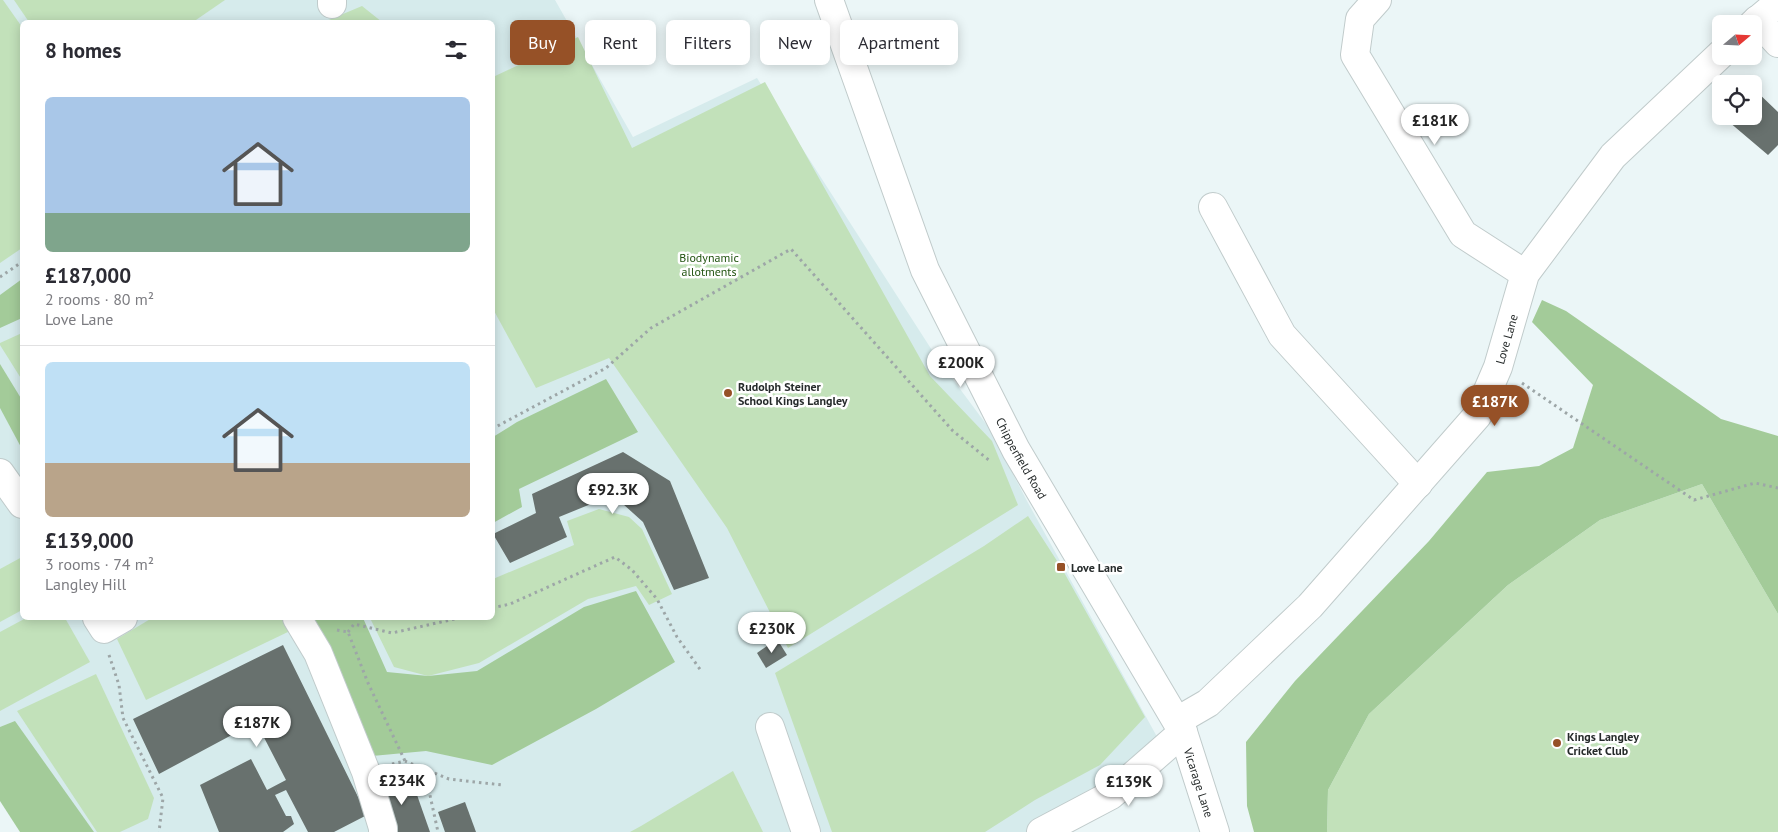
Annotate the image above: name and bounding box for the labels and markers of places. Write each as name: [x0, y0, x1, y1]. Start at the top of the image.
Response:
pin: £181K: [1400, 104, 1470, 146]
pin: £200K: [926, 346, 996, 388]
place label: Rudolph Steiner School Kings Langley: [738, 379, 848, 408]
pin: £187K: [1460, 384, 1530, 427]
marker: Rudolph Steiner School Kings Langley: [722, 387, 734, 399]
pin: £92.3K: [572, 472, 654, 515]
place label: Love Lane: [1071, 560, 1123, 575]
marker: Love Lane: [1055, 561, 1067, 573]
pin: £230K: [737, 612, 807, 654]
pin: £187K: [222, 706, 292, 748]
place label: Kings Langley Cricket Club: [1567, 729, 1639, 758]
marker: Kings Langley Cricket Club: [1551, 737, 1563, 749]
pin: £234K: [367, 764, 437, 806]
pin: £139K: [1094, 764, 1164, 807]

